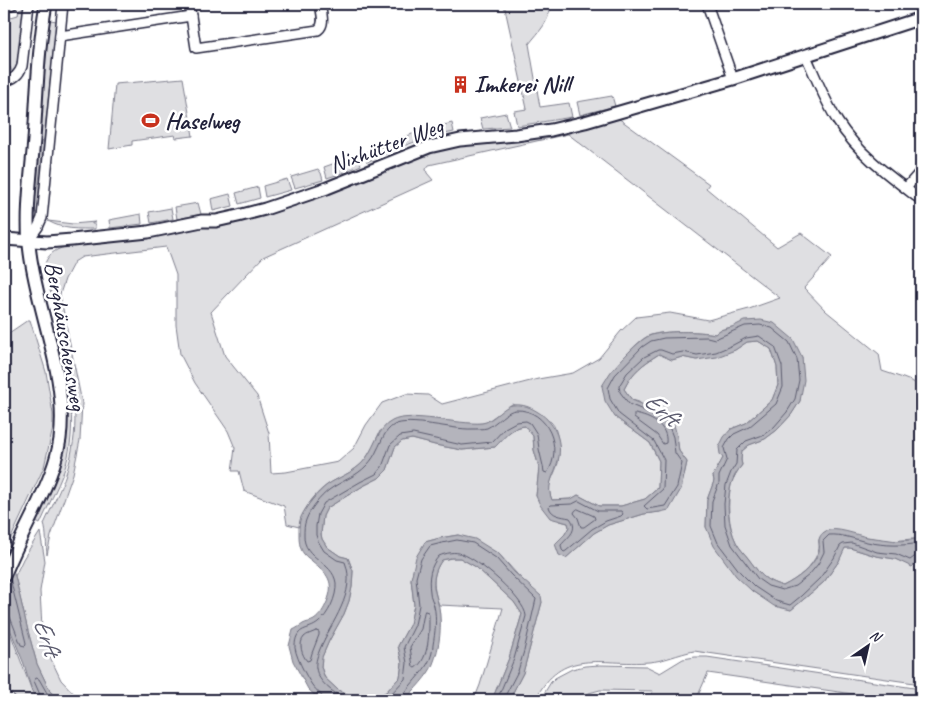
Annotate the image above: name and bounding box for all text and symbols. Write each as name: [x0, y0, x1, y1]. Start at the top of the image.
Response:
place label: Imkerei Nill: [474, 69, 575, 99]
building icon: Imkerei Nill: [450, 74, 470, 94]
place label: Haselweg: [165, 106, 242, 136]
street label: Nixhütter Weg: [325, 110, 448, 179]
sports icon: Haselweg: [141, 111, 161, 131]
street label: Berghäuschensweg: [38, 259, 94, 414]
water label: Erft: [638, 385, 690, 436]
water label: Erft: [26, 614, 70, 664]
north arrow: [842, 622, 892, 672]
text: N: [867, 626, 885, 646]

